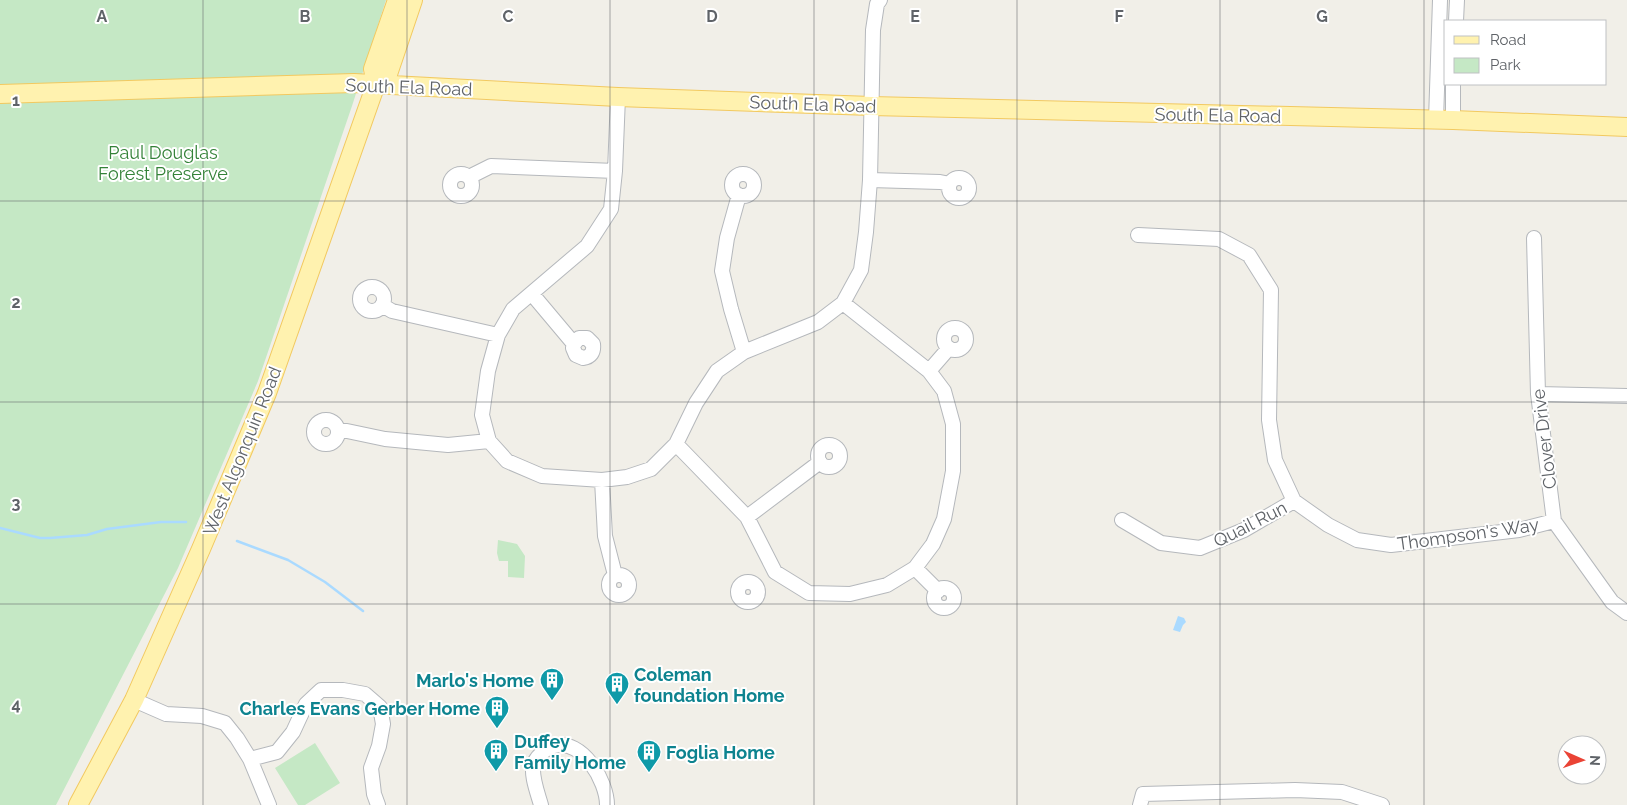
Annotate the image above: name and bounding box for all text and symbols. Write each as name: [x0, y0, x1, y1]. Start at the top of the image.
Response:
text: A: [97, 7, 108, 26]
text: B: [300, 7, 311, 26]
text: C: [503, 7, 514, 26]
text: D: [706, 7, 718, 26]
text: E: [910, 7, 920, 26]
text: F: [1114, 7, 1124, 26]
text: G: [1316, 7, 1328, 26]
legend: [1444, 20, 1607, 85]
text: Road: [1490, 31, 1526, 49]
text: Park: [1490, 56, 1521, 74]
street label: South Ela Road: [345, 74, 473, 100]
text: 1: [12, 91, 20, 110]
street label: South Ela Road: [749, 91, 877, 117]
street label: South Ela Road: [1154, 103, 1282, 127]
park label: Paul Douglas Forest Preserve: [98, 142, 228, 184]
text: 2: [11, 293, 21, 312]
street label: West Algonquin Road: [198, 363, 286, 539]
street label: Clover Drive: [1527, 387, 1561, 490]
text: 3: [12, 494, 21, 513]
street label: Quail Run: [1210, 497, 1290, 551]
street label: Thompson's Way: [1396, 514, 1540, 554]
place label: Coleman foundation Home: [634, 664, 785, 706]
building icon: Marlo's Home: [539, 667, 565, 701]
place label: Marlo's Home: [416, 670, 534, 691]
building icon: Coleman foundation Home: [604, 671, 630, 705]
text: 4: [11, 695, 21, 714]
building icon: Charles Evans Gerber Home: [484, 695, 510, 729]
place label: Charles Evans Gerber Home: [239, 698, 480, 719]
place label: Duffey Family Home: [514, 731, 626, 773]
north arrow: [1557, 735, 1607, 785]
building icon: Duffey Family Home: [483, 738, 509, 772]
building icon: Foglia Home: [636, 739, 662, 773]
place label: Foglia Home: [666, 742, 775, 763]
text: N: [1587, 755, 1603, 766]

